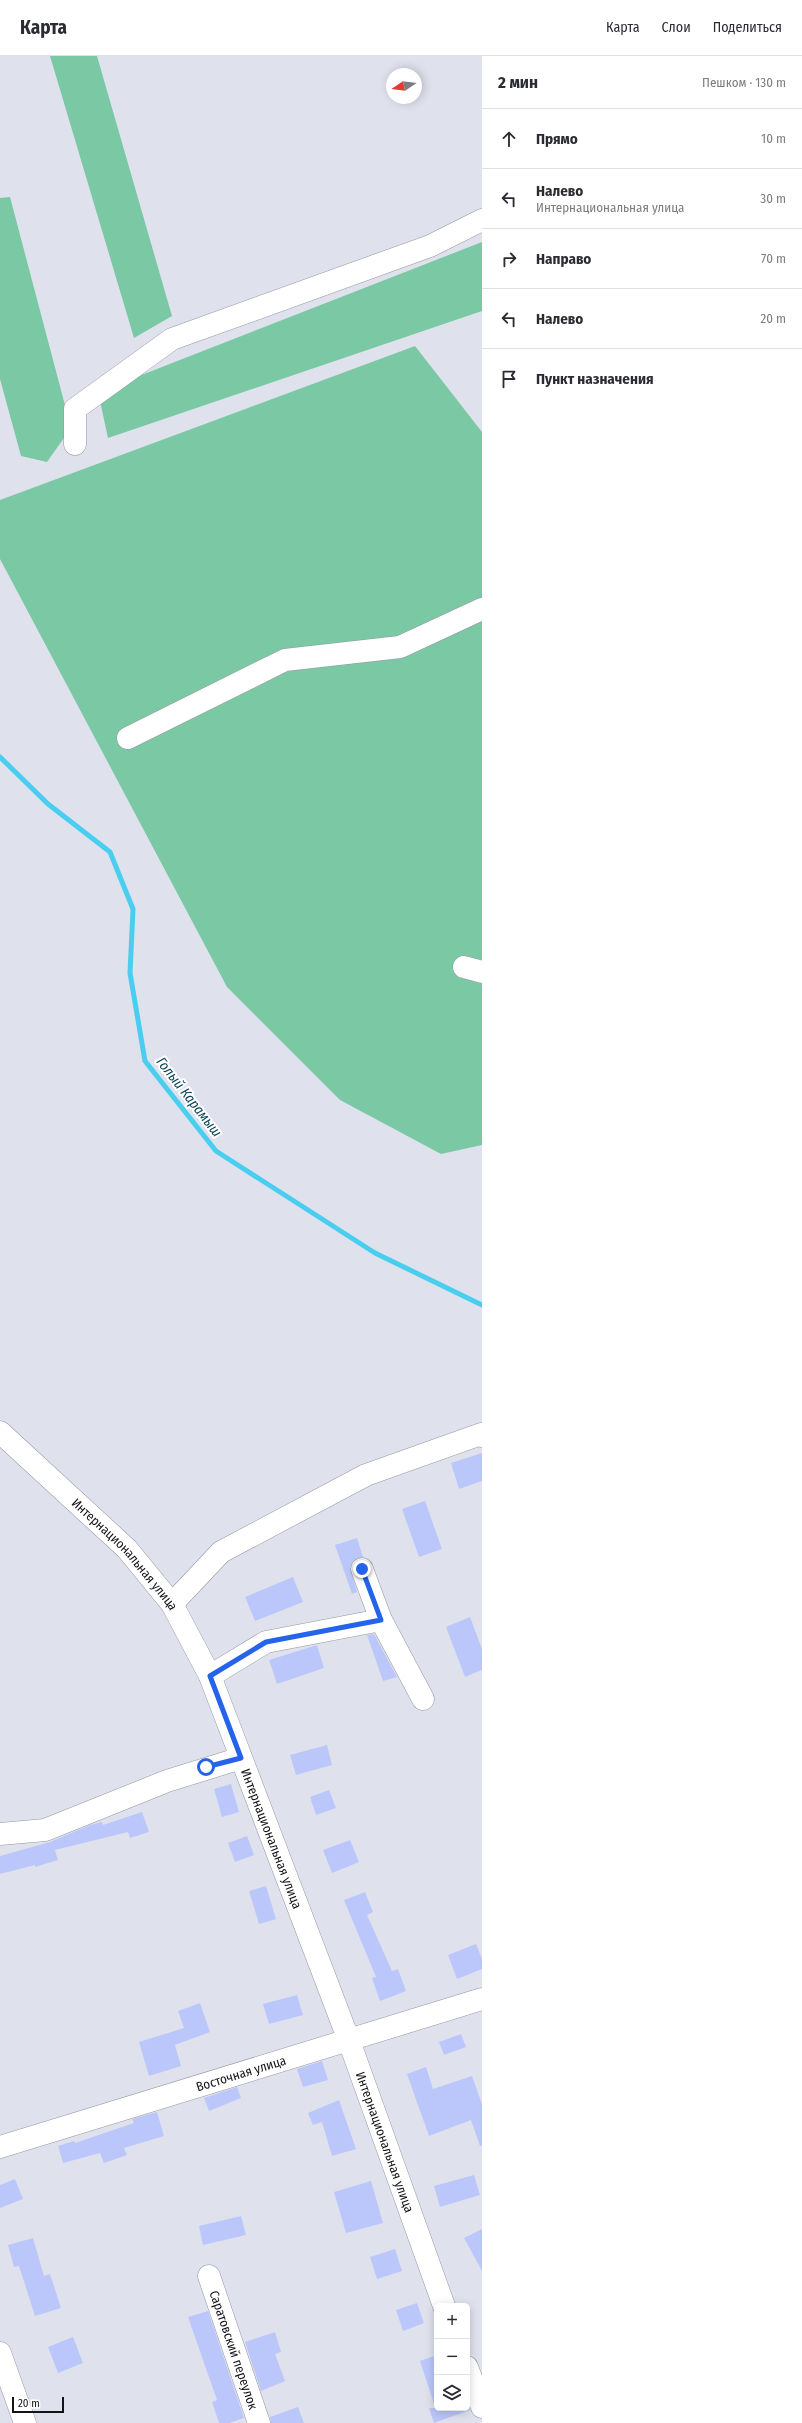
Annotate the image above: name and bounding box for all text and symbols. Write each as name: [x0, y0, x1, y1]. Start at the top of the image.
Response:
text: Карта: [20, 16, 67, 39]
text: Карта: [606, 19, 640, 36]
text: Слои: [662, 19, 691, 36]
text: Поделиться: [713, 19, 782, 36]
north arrow: [386, 68, 422, 104]
text: 2 мин: [498, 72, 538, 93]
text: Пешком · 130 m: [702, 75, 786, 90]
icon: ahead: [498, 128, 520, 150]
text: Прямо: [536, 130, 578, 148]
text: 10 m: [761, 131, 786, 146]
text: Налево: [536, 182, 583, 200]
icon: left: [498, 188, 520, 210]
text: 30 m: [760, 191, 786, 206]
text: Интернациональная улица: [536, 200, 684, 215]
icon: right: [498, 248, 520, 270]
text: Направо: [536, 250, 591, 268]
text: 70 m: [761, 251, 786, 266]
icon: left: [498, 308, 520, 330]
text: Налево: [536, 310, 583, 328]
text: 20 m: [760, 311, 786, 326]
icon: arrive: [498, 368, 520, 390]
text: Пункт назначения: [536, 370, 654, 388]
water label: Голый Карамыш: [153, 1054, 226, 1141]
street label: Интернациональная улица: [69, 1495, 181, 1612]
route end: [353, 1560, 371, 1578]
route start: [197, 1758, 215, 1776]
street label: Интернациональная улица: [238, 1766, 305, 1911]
street label: Восточная улица: [194, 2052, 288, 2094]
street label: Интернациональная улица: [353, 2069, 417, 2214]
street label: Саратовский переулок: [207, 2288, 261, 2411]
map controls: [434, 2303, 470, 2411]
button: +: [434, 2303, 470, 2339]
button: −: [434, 2339, 470, 2375]
button: layers: [434, 2375, 470, 2411]
scale bar: [12, 2395, 64, 2414]
text: 20 m: [18, 2397, 40, 2410]

